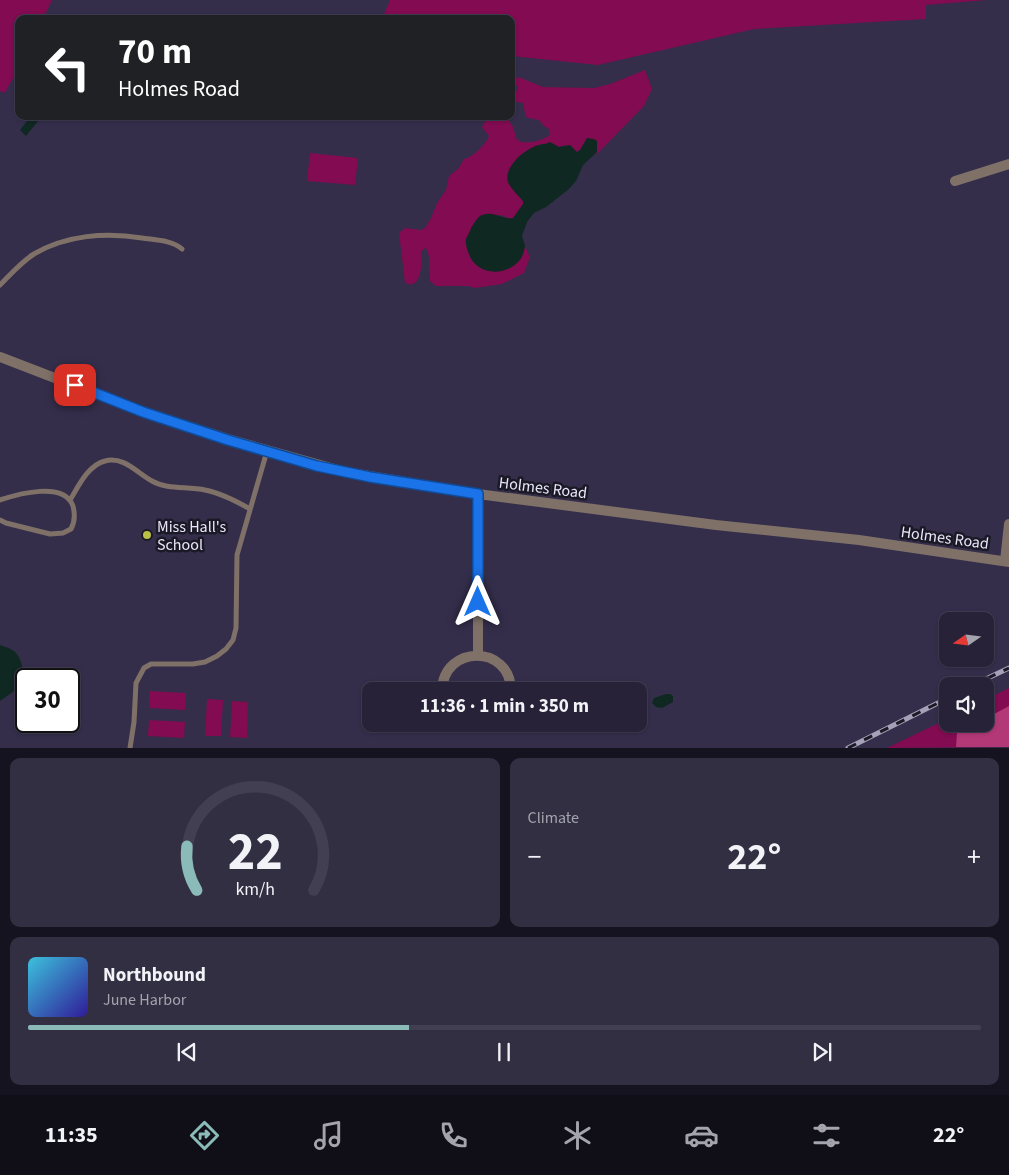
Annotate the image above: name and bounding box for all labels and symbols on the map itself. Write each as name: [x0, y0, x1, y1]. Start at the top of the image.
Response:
pin: [54, 364, 96, 406]
street label: Holmes Road: [498, 472, 588, 504]
place label: Miss Hall's School: [157, 516, 226, 556]
street label: Holmes Road: [899, 521, 990, 555]
marker: Miss Hall's School: [141, 529, 153, 541]
position arrow: [451, 575, 503, 627]
north arrow: [939, 612, 994, 668]
speed limit sign: 30: [15, 668, 80, 733]

